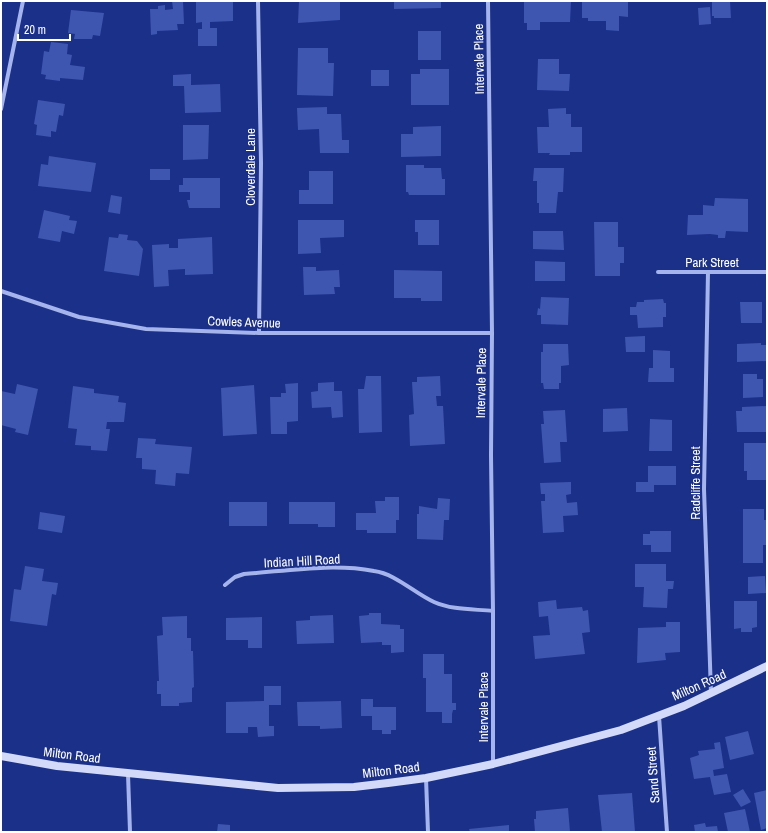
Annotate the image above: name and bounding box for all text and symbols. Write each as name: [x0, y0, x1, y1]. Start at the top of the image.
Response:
scale bar: [18, 16, 70, 42]
text: 20 m: [24, 22, 46, 38]
street label: Intervale Place: [470, 24, 488, 94]
street label: Cloverdale Lane: [242, 128, 259, 206]
street label: Park Street: [685, 254, 739, 271]
street label: Cowles Avenue: [207, 312, 281, 332]
street label: Intervale Place: [472, 348, 490, 418]
street label: Radcliffe Street: [687, 446, 704, 520]
street label: Indian Hill Road: [263, 551, 341, 571]
street label: Milton Road: [669, 666, 729, 704]
street label: Intervale Place: [475, 672, 492, 742]
street label: Milton Road: [42, 743, 102, 767]
street label: Sand Street: [643, 746, 663, 804]
street label: Milton Road: [361, 758, 421, 782]

